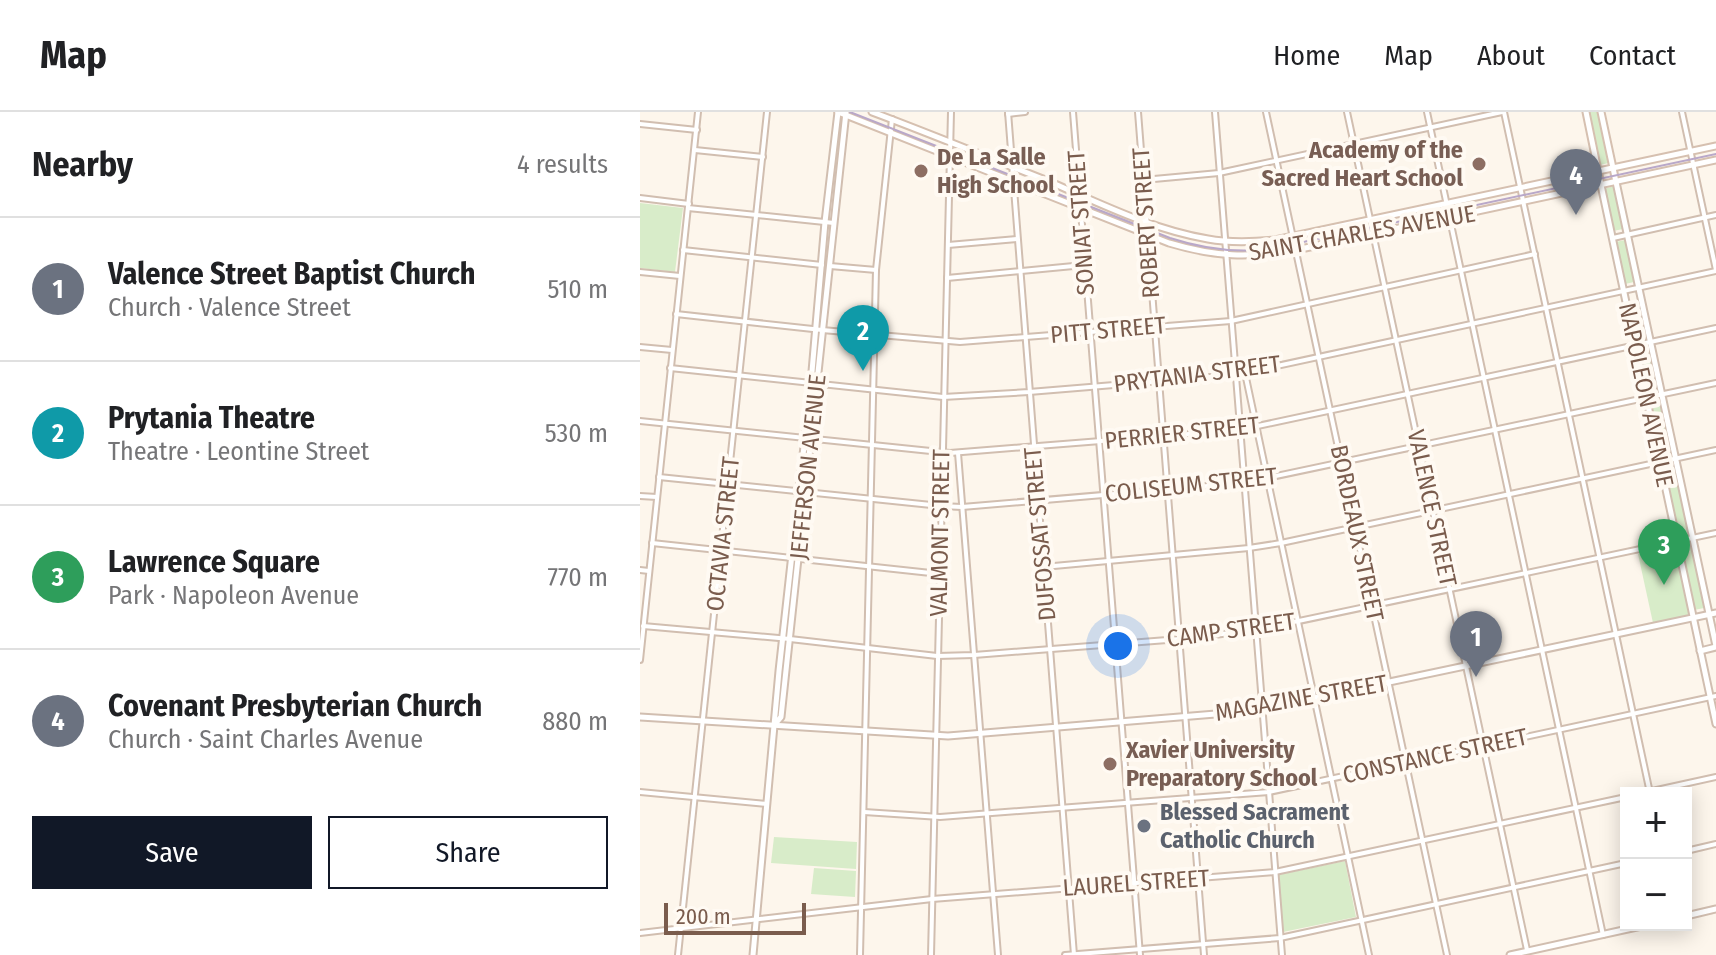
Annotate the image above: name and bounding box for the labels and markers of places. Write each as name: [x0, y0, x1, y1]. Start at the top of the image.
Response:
place label: Academy of the Sacred Heart School: [1262, 136, 1463, 192]
place label: De La Salle High School: [937, 143, 1055, 199]
pin: 4: [1550, 149, 1602, 215]
marker: Academy of the Sacred Heart School: [1470, 155, 1488, 173]
marker: De La Salle High School: [912, 162, 930, 180]
pin: 2: [837, 305, 889, 371]
pin: 3: [1638, 519, 1690, 585]
pin: 1: [1450, 611, 1502, 677]
place label: Xavier University Preparatory School: [1125, 736, 1318, 792]
marker: Xavier University Preparatory School: [1101, 755, 1119, 773]
place label: Blessed Sacrament Catholic Church: [1160, 798, 1350, 854]
marker: Blessed Sacrament Catholic Church: [1135, 817, 1153, 835]

